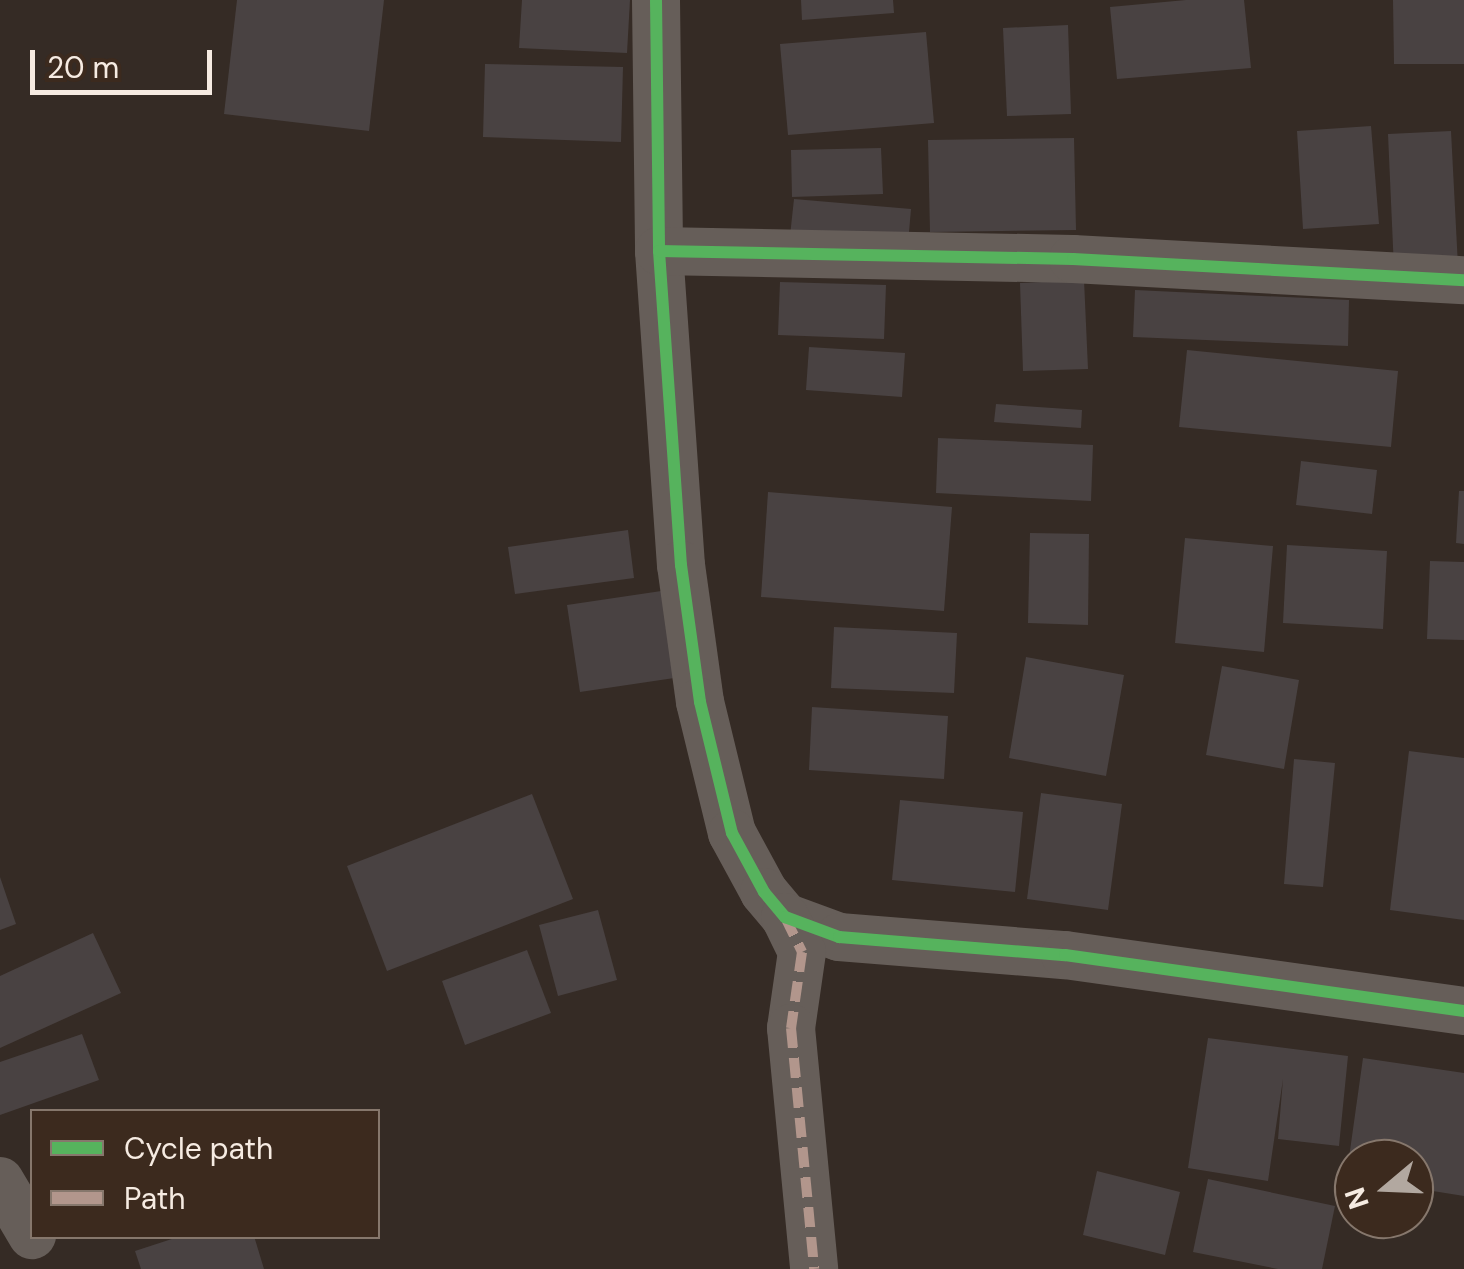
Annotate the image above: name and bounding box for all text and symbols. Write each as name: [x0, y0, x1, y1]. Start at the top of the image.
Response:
scale bar: [35, 30, 218, 92]
text: 20 m: [47, 48, 119, 87]
legend: [30, 1109, 380, 1239]
text: Cycle path: [124, 1129, 273, 1168]
north arrow: [1334, 1139, 1434, 1239]
text: Path: [124, 1179, 186, 1218]
text: N: [1336, 1183, 1378, 1214]

